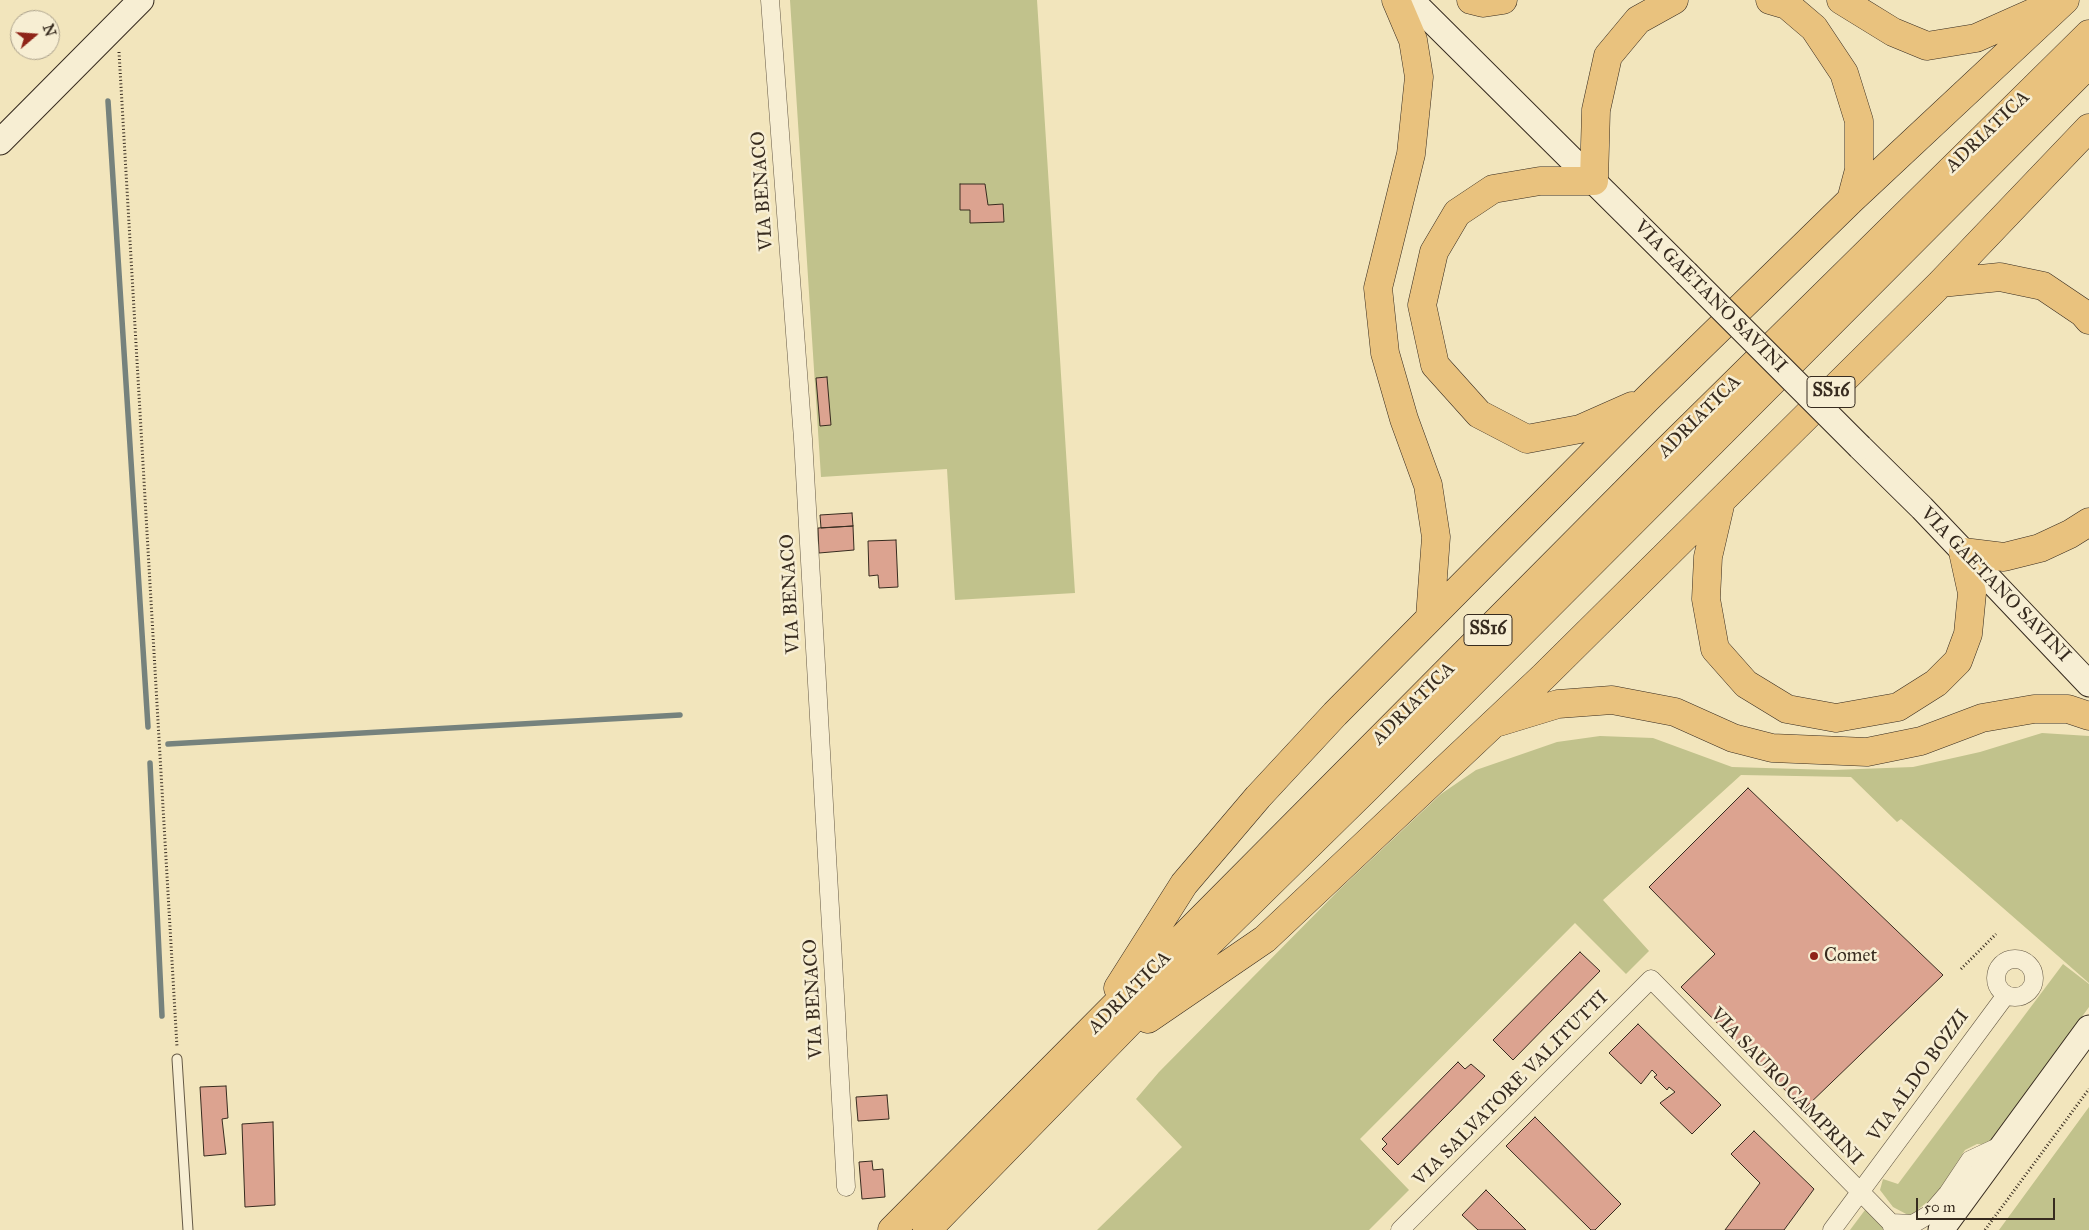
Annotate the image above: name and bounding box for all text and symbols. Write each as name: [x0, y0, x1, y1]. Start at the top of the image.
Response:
north arrow: [10, 10, 60, 60]
text: N: [39, 22, 59, 39]
street label: ADRIATICA: [1941, 86, 2035, 178]
street label: VIA BENACO: [747, 130, 779, 252]
street label: VIA GAETANO SAVINI: [1629, 216, 1791, 378]
street label: ADRIATICA: [1654, 371, 1746, 463]
road number: SS16: [1807, 377, 1855, 408]
street label: VIA GAETANO SAVINI: [1915, 503, 2075, 667]
street label: VIA BENACO: [776, 533, 806, 655]
road number: SS16: [1464, 614, 1512, 646]
street label: ADRIATICA: [1368, 658, 1460, 750]
street label: VIA BENACO: [799, 938, 829, 1060]
place label: Comet: [1824, 945, 1877, 967]
street label: ADRIATICA: [1084, 947, 1176, 1039]
marker: Comet: [1808, 950, 1820, 962]
street label: VIA SALVATORE VALITUTTI: [1409, 987, 1613, 1191]
street label: VIA SAURO CAMPRINI: [1705, 1004, 1867, 1170]
street label: VIA ALDO BOZZI: [1863, 1006, 1975, 1146]
scale bar: [1919, 1188, 2058, 1220]
text: 50 m: [1924, 1198, 1956, 1216]

